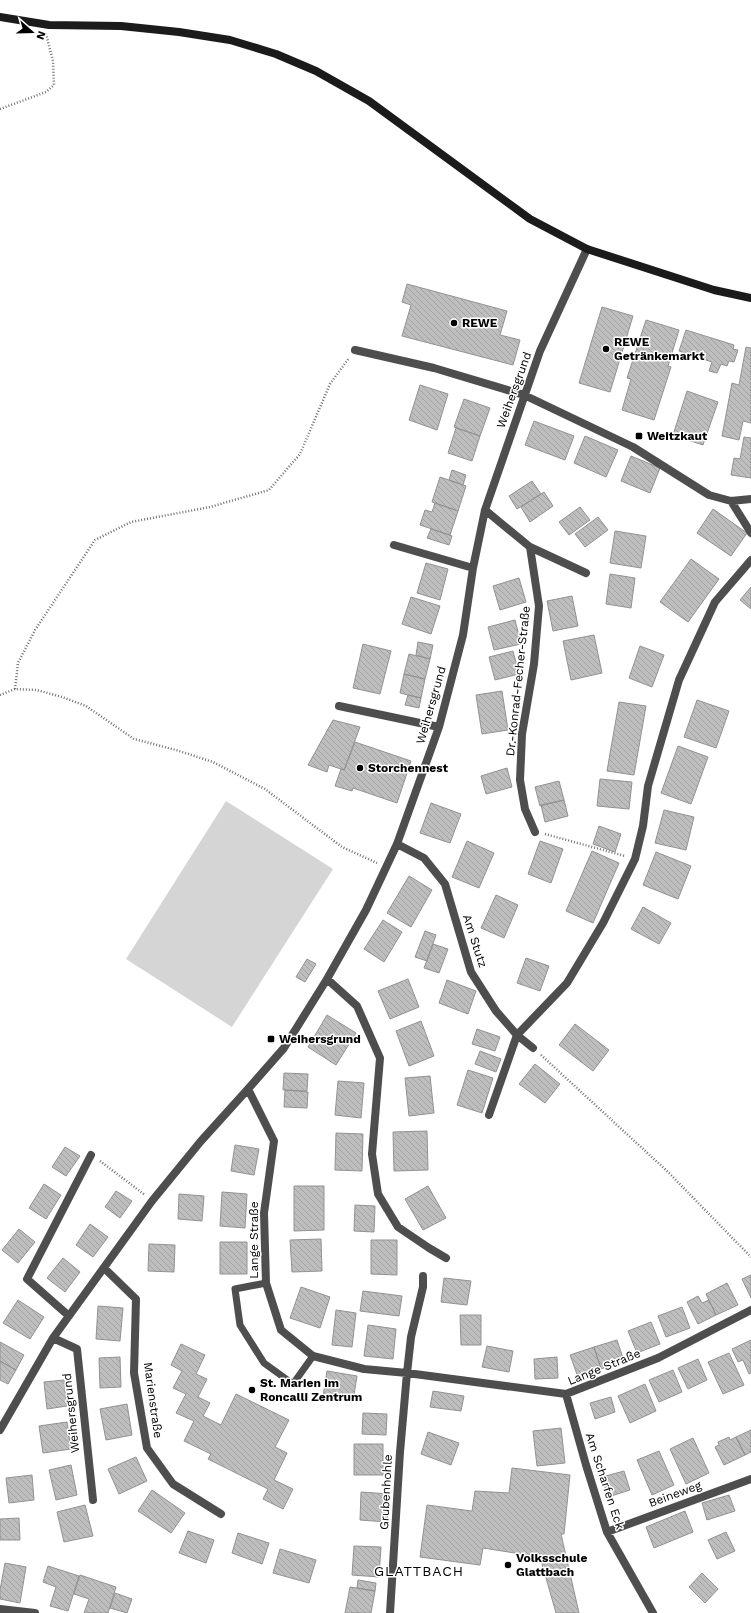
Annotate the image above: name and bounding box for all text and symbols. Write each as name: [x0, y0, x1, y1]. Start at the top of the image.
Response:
north arrow: [12, 12, 52, 52]
text: N: [33, 29, 48, 41]
place label: REWE: [462, 316, 498, 330]
marker: REWE: [449, 318, 459, 328]
place label: REWE Getränkemarkt: [614, 335, 705, 363]
marker: REWE Getränkemarkt: [601, 344, 611, 354]
street label: Weihersgrund: [494, 350, 534, 430]
place label: Weitzkaut: [647, 429, 708, 443]
marker: Weitzkaut: [634, 431, 644, 441]
street label: Dr.-Konrad-Fecher-Straße: [503, 605, 533, 757]
street label: Weihersgrund: [413, 665, 449, 745]
place label: Storchennest: [368, 761, 449, 775]
marker: Storchennest: [355, 763, 365, 773]
street label: Am Stutz: [460, 913, 490, 969]
place label: Weihersgrund: [279, 1032, 361, 1046]
marker: Weihersgrund: [266, 1034, 276, 1044]
street label: Lange Straße: [247, 1201, 261, 1279]
street label: Lange Straße: [566, 1346, 643, 1388]
street label: Marienstraße: [141, 1361, 165, 1439]
street label: Weihersgrund: [60, 1372, 82, 1454]
place label: St. Marien im Roncalli Zentrum: [260, 1376, 362, 1404]
marker: St. Marien im Roncalli Zentrum: [247, 1385, 257, 1395]
street label: Am Scharfen Eck: [583, 1431, 627, 1531]
street label: Grubenhohle: [377, 1454, 395, 1530]
street label: Beineweg: [647, 1478, 704, 1510]
place label: Volksschule Glattbach: [516, 1551, 587, 1579]
marker: Volksschule Glattbach: [503, 1560, 513, 1570]
district label: GLATTBACH: [374, 1563, 464, 1579]

